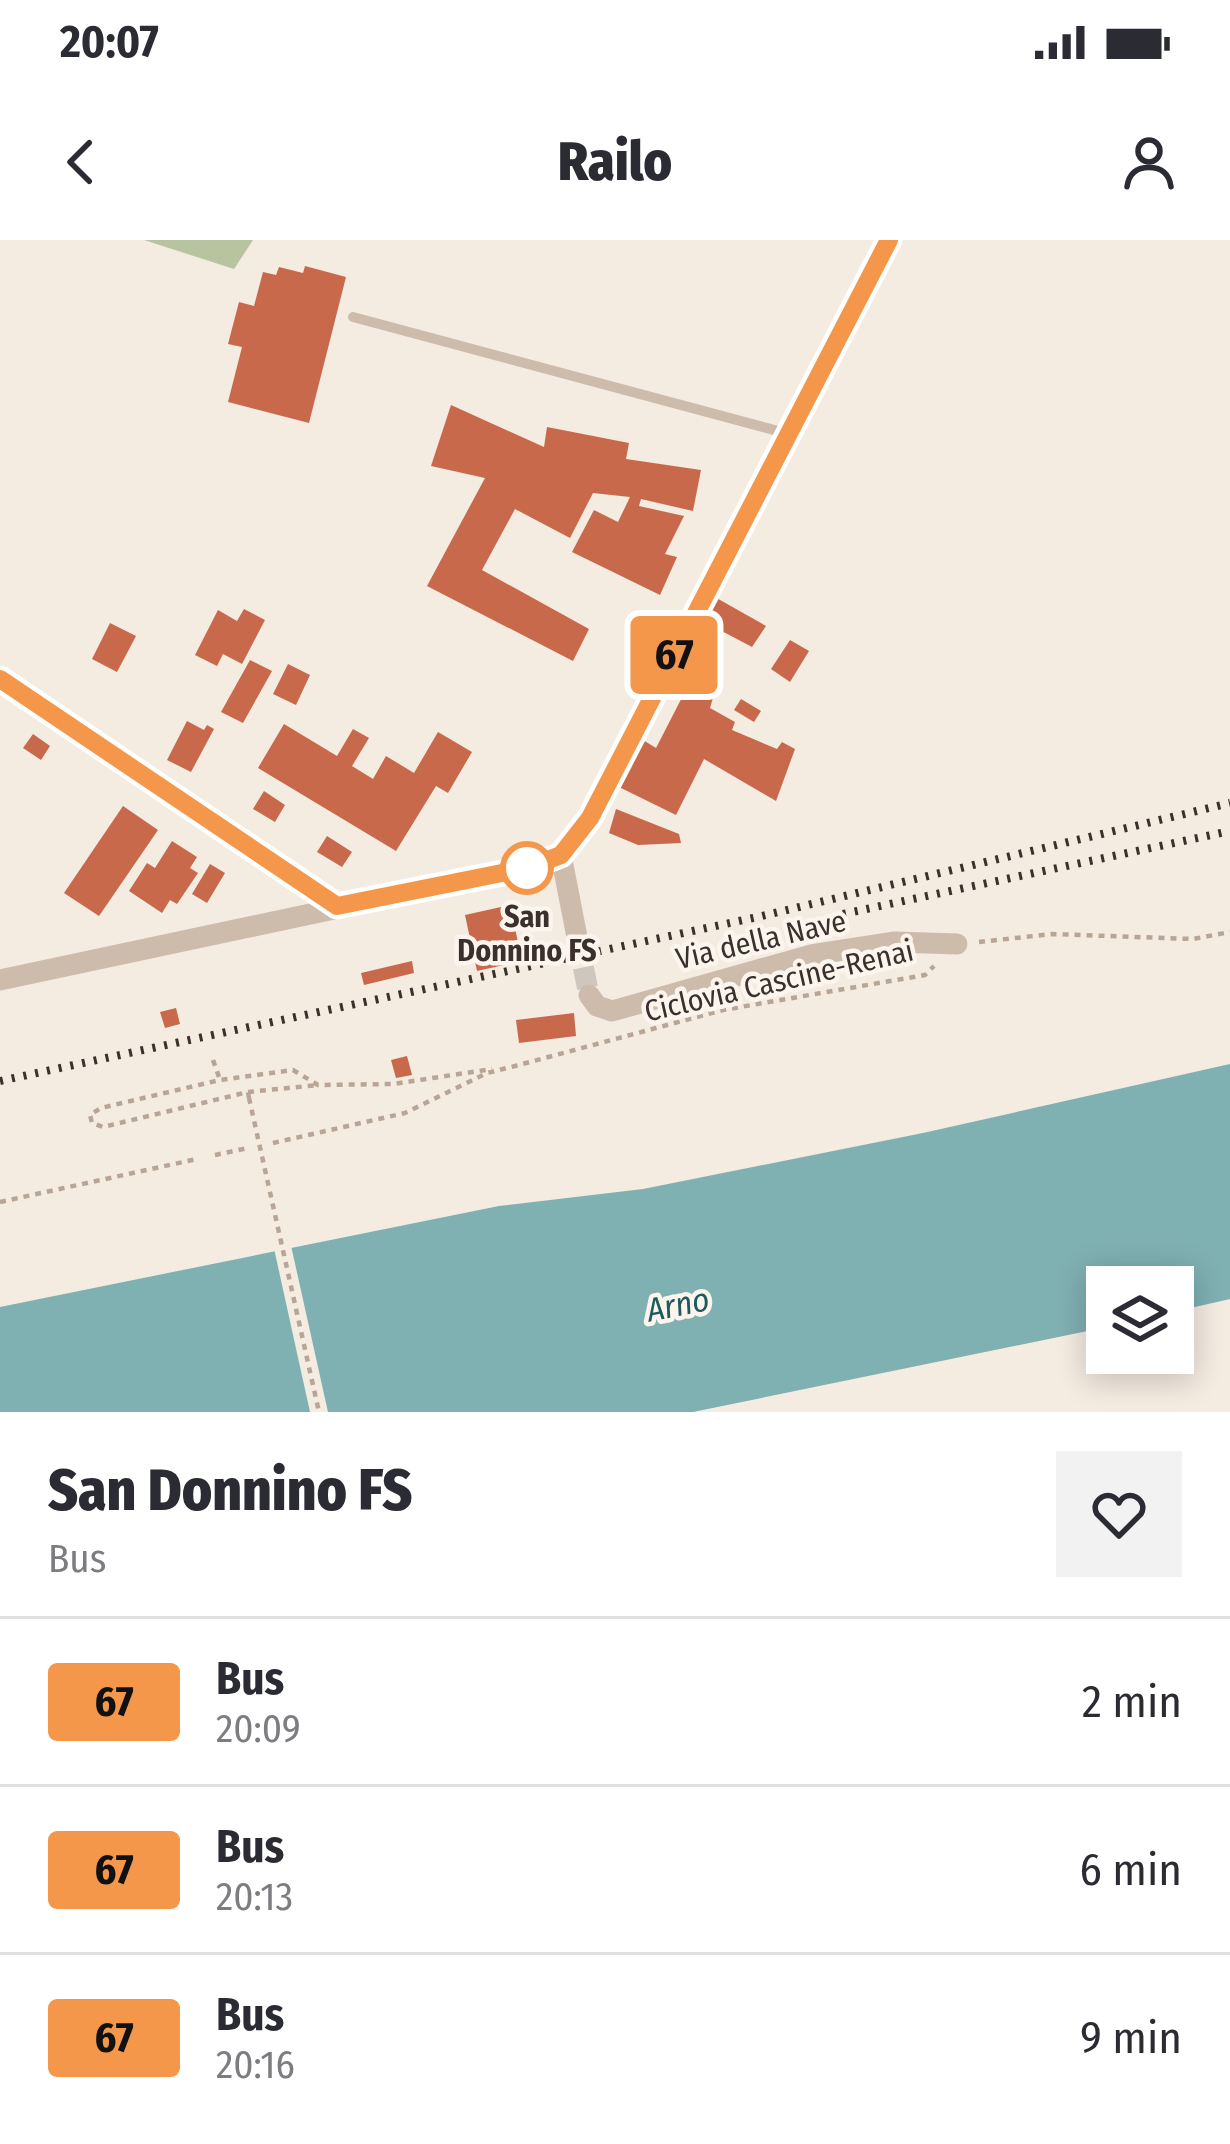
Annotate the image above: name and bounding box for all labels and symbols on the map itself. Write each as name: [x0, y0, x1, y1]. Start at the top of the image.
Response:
line badge: 67: [620, 616, 728, 694]
marker: San Donnino FS: [502, 843, 552, 893]
place label: San Donnino FS: [457, 899, 597, 969]
street label: Via della Nave: [672, 903, 850, 977]
street label: Ciclovia Cascine-Renai: [641, 933, 917, 1029]
water label: Arno: [642, 1279, 713, 1331]

